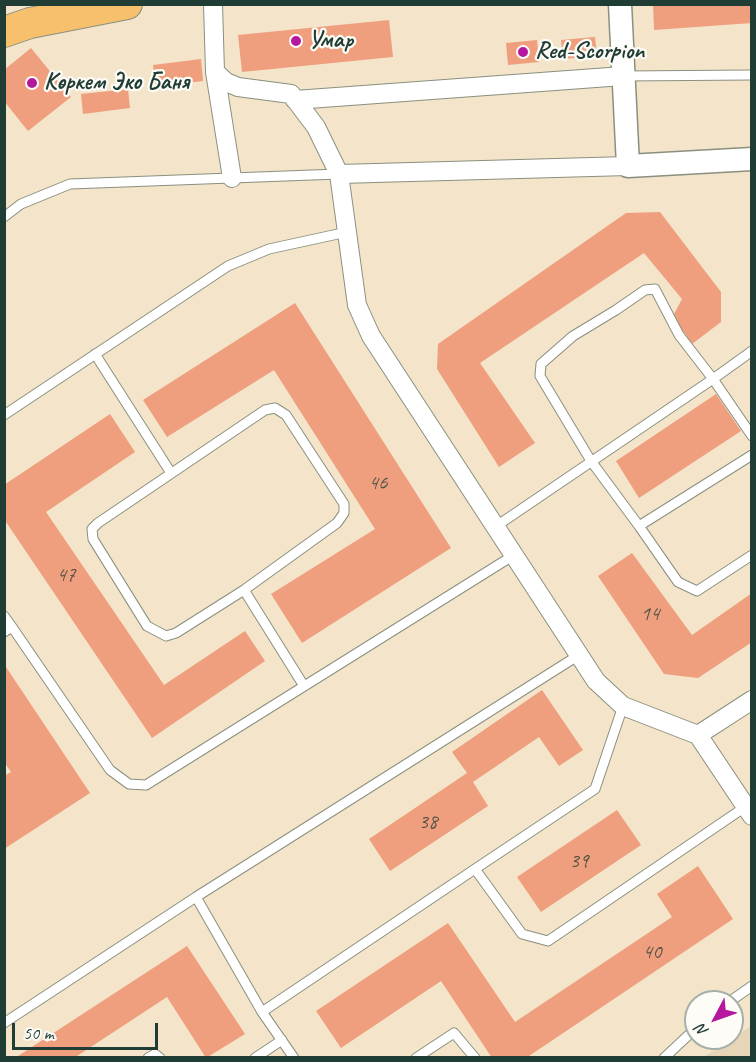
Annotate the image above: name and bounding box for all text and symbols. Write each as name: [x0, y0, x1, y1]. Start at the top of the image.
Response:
place label: Умар: [308, 27, 353, 55]
marker: Умар: [289, 34, 303, 48]
place label: Red-Scorpion: [535, 38, 644, 66]
marker: Red-Scorpion: [516, 45, 530, 59]
place label: Көркем Эко Баня: [44, 69, 189, 97]
marker: Көркем Эко Баня: [25, 76, 39, 90]
house number: 46: [369, 470, 387, 496]
house number: 47: [57, 562, 75, 588]
house number: 14: [641, 601, 659, 627]
house number: 38: [419, 809, 437, 835]
house number: 39: [570, 848, 588, 874]
house number: 40: [643, 939, 661, 965]
north arrow: [684, 990, 744, 1050]
scale bar: [15, 1011, 160, 1049]
text: N: [691, 1020, 713, 1041]
text: 50 m: [23, 1022, 54, 1044]

